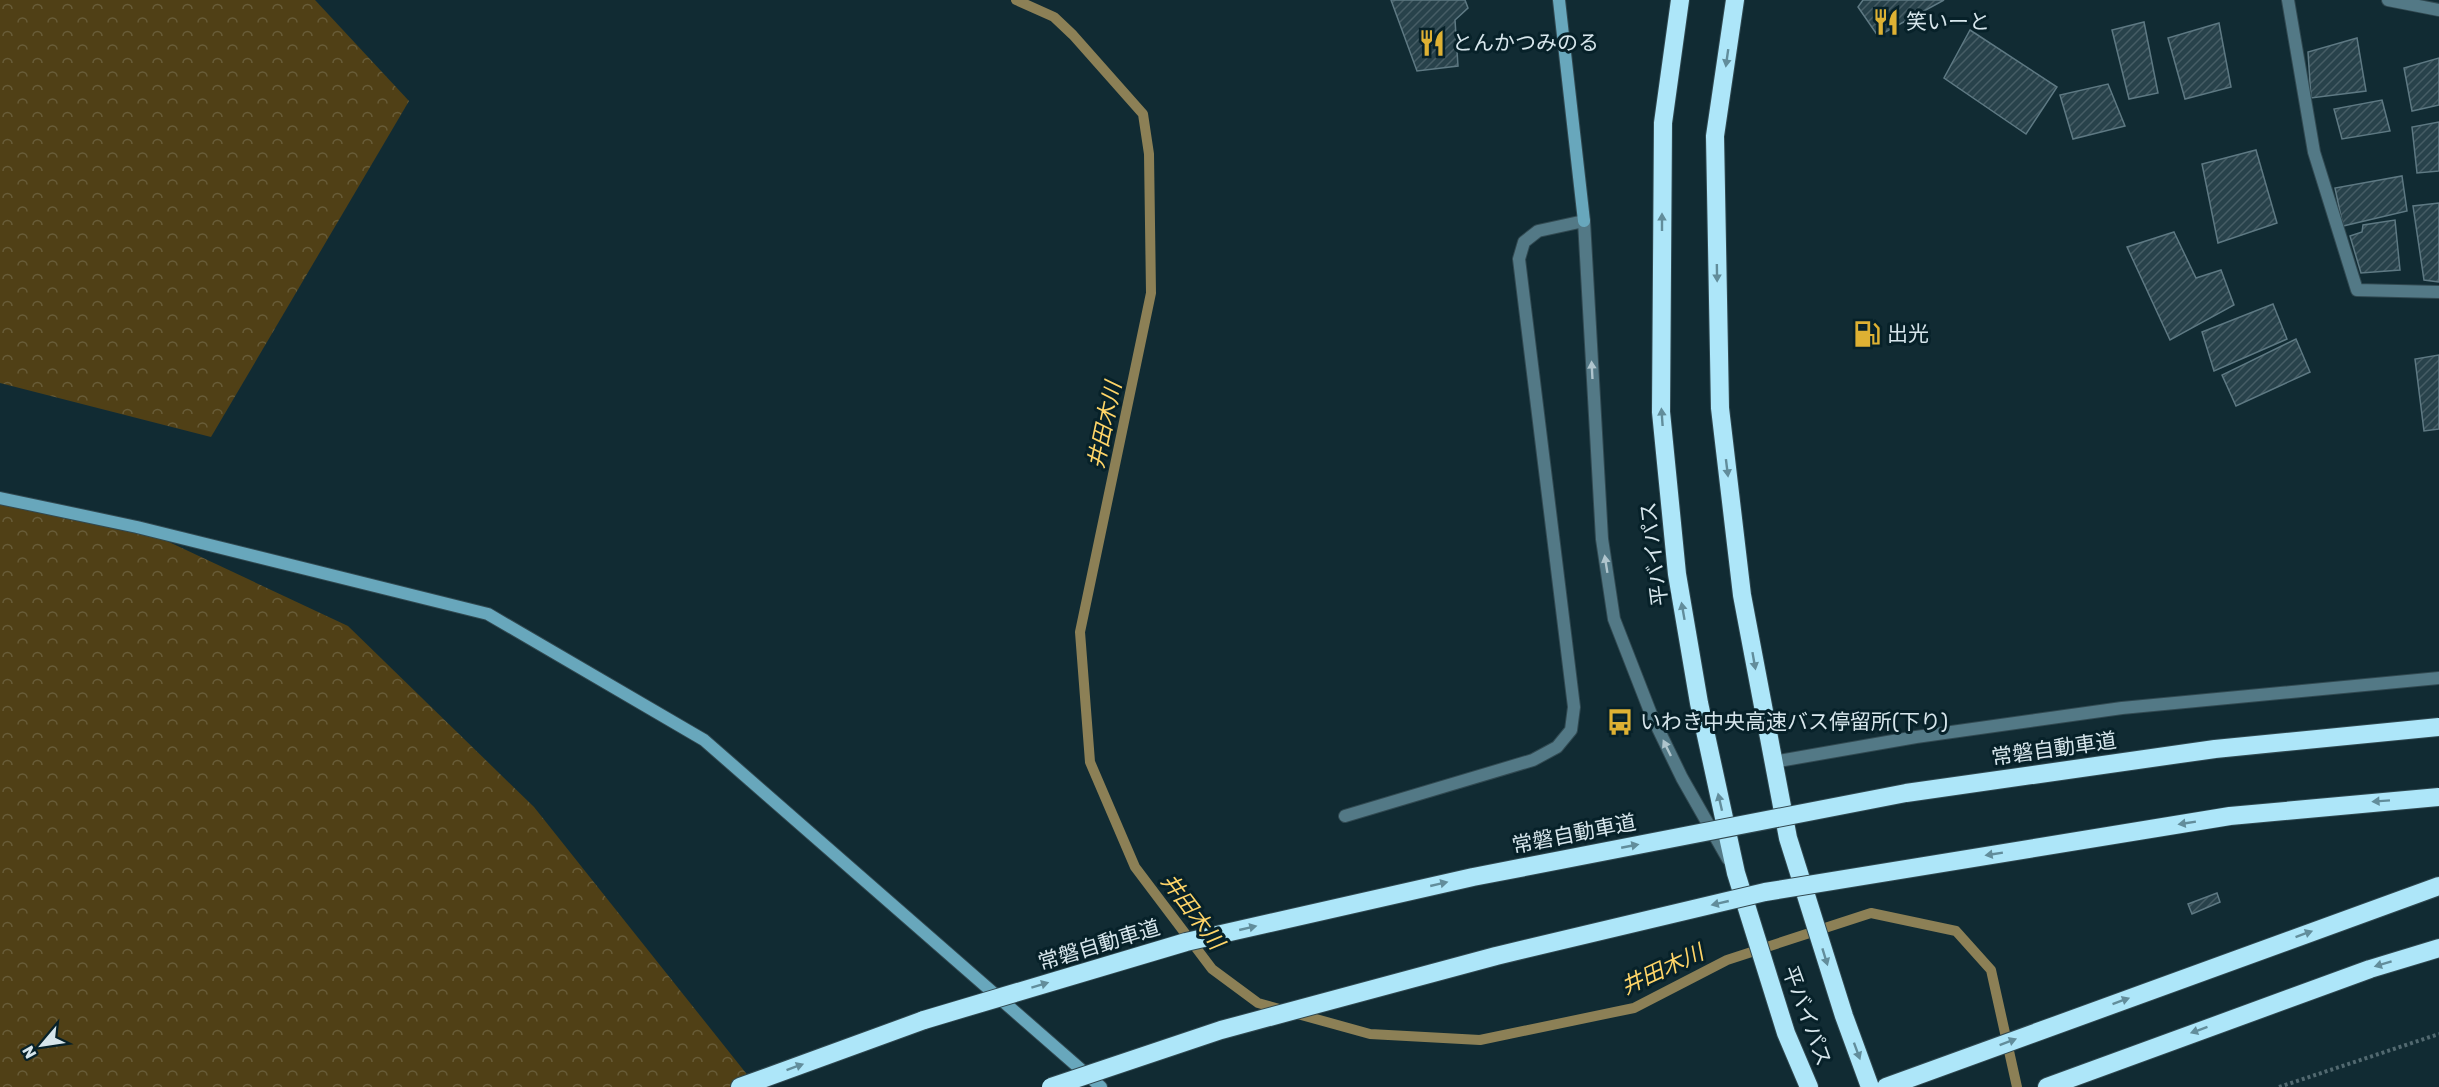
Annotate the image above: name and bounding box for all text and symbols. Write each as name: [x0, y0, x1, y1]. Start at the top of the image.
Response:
restaurant icon: 笑いーと: [1871, 7, 1901, 37]
place label: 笑いーと: [1906, 9, 1990, 34]
restaurant icon: とんかつみのる: [1417, 28, 1447, 58]
place label: とんかつみのる: [1452, 30, 1599, 55]
one-way arrow: [1722, 48, 1731, 67]
one-way arrow: [1657, 213, 1667, 232]
one-way arrow: [1713, 264, 1722, 283]
fuel station icon: 出光: [1852, 319, 1882, 349]
place label: 出光: [1887, 321, 1929, 346]
one-way arrow: [1588, 360, 1597, 379]
water label: 井田木川: [1082, 377, 1127, 471]
one-way arrow: [1657, 408, 1666, 427]
one-way arrow: [1722, 458, 1731, 477]
street label: 平バイパス: [1635, 501, 1672, 607]
one-way arrow: [1602, 555, 1611, 574]
one-way arrow: [1679, 601, 1688, 620]
one-way arrow: [1750, 651, 1759, 670]
bus stop icon: いわき中央高速バス停留所(下り): [1605, 707, 1635, 737]
place label: いわき中央高速バス停留所(下り): [1640, 709, 1948, 734]
street label: 常磐自動車道: [1990, 727, 2118, 770]
one-way arrow: [1663, 740, 1672, 757]
one-way arrow: [1715, 793, 1725, 812]
one-way arrow: [2371, 796, 2390, 806]
street label: 常磐自動車道: [1510, 809, 1638, 858]
one-way arrow: [2177, 818, 2196, 827]
one-way arrow: [1620, 841, 1639, 850]
one-way arrow: [1985, 850, 2004, 859]
water label: 井田木川: [1155, 868, 1231, 956]
one-way arrow: [1429, 879, 1448, 889]
one-way arrow: [1711, 899, 1729, 909]
street label: 常磐自動車道: [1035, 914, 1163, 975]
one-way arrow: [1239, 922, 1258, 932]
one-way arrow: [2295, 928, 2313, 938]
water label: 井田木川: [1617, 938, 1710, 1000]
one-way arrow: [1821, 948, 1830, 966]
one-way arrow: [2374, 960, 2392, 969]
street label: 平バイパス: [1778, 962, 1837, 1069]
one-way arrow: [1031, 980, 1049, 989]
one-way arrow: [2112, 995, 2130, 1005]
north arrow: [12, 1015, 72, 1075]
one-way arrow: [2190, 1026, 2208, 1036]
one-way arrow: [1999, 1037, 2017, 1047]
text: N: [18, 1042, 40, 1062]
one-way arrow: [1852, 1042, 1862, 1060]
one-way arrow: [786, 1062, 804, 1071]

